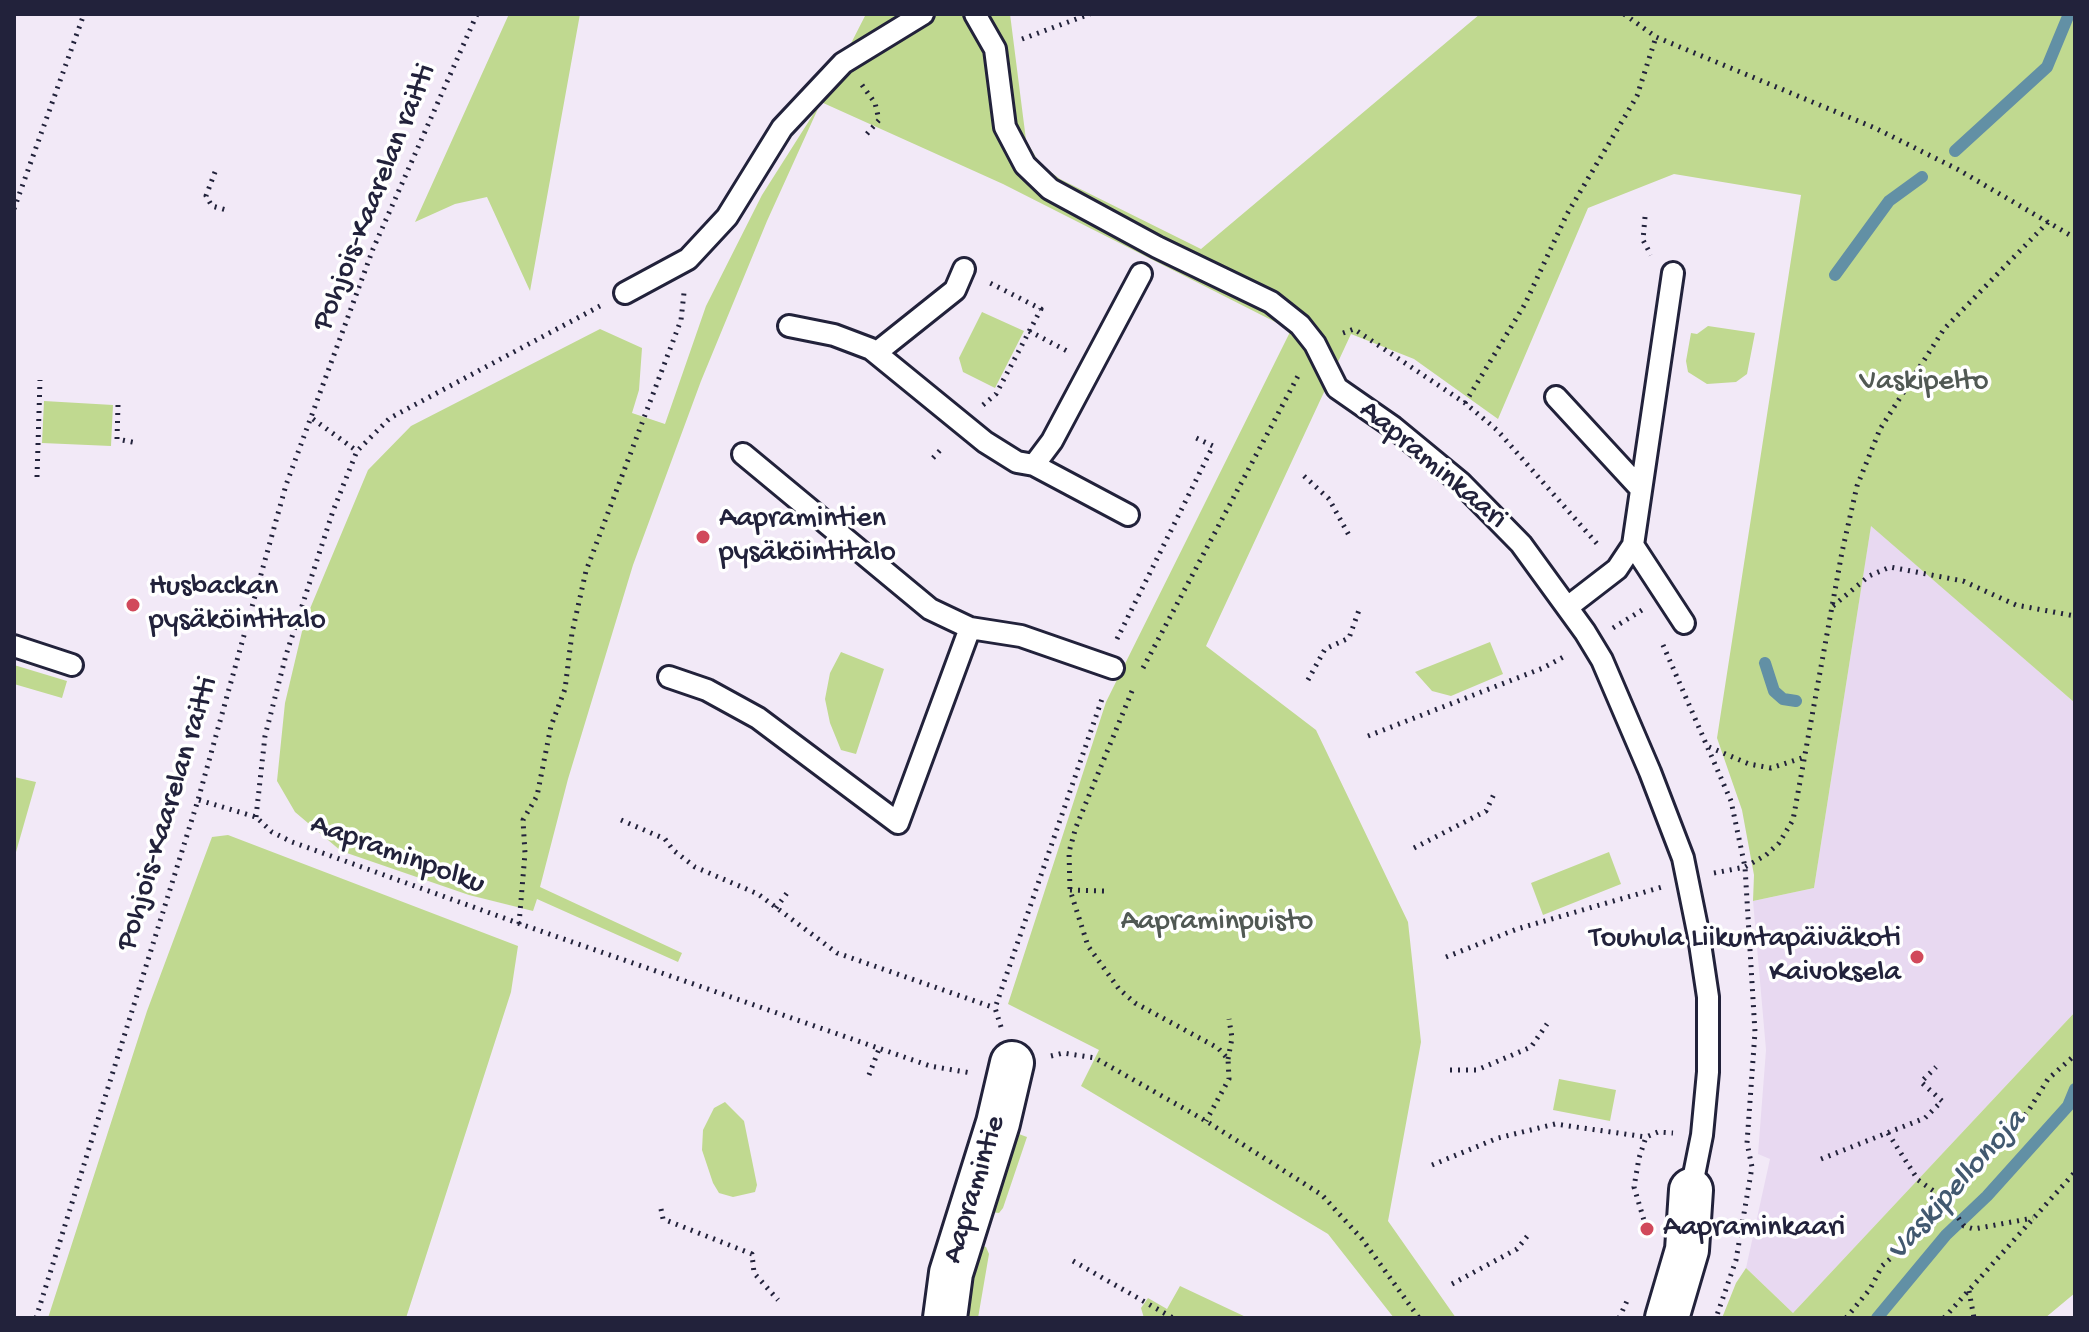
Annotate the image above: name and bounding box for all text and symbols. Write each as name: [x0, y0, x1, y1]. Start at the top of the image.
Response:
street label: Pohjois-Kaarelan raitti: [306, 59, 446, 337]
park label: Vaskipelto: [1860, 365, 1988, 401]
street label: Aapraminkaari: [1351, 394, 1513, 538]
place label: Aapramintien pysäköintitalo: [719, 502, 896, 572]
marker: Aapramintien pysäköintitalo: [694, 528, 712, 546]
place label: Husbackan pysäköintitalo: [149, 570, 326, 640]
marker: Husbackan pysäköintitalo: [124, 596, 142, 614]
street label: Pohjois-Kaarelan raitti: [110, 673, 228, 955]
street label: Aapraminpolku: [305, 808, 489, 904]
park label: Aapraminpuisto: [1121, 905, 1313, 941]
place label: Touhula Liikuntapäiväkoti Kaivoksela: [1589, 922, 1901, 992]
marker: Touhula Liikuntapäiväkoti Kaivoksela: [1908, 948, 1926, 966]
water label: Vaskipellonoja: [1880, 1103, 2036, 1271]
street label: Aapramintie: [936, 1112, 1016, 1268]
place label: Aapraminkaari: [1663, 1211, 1845, 1247]
marker: Aapraminkaari: [1638, 1220, 1656, 1238]

